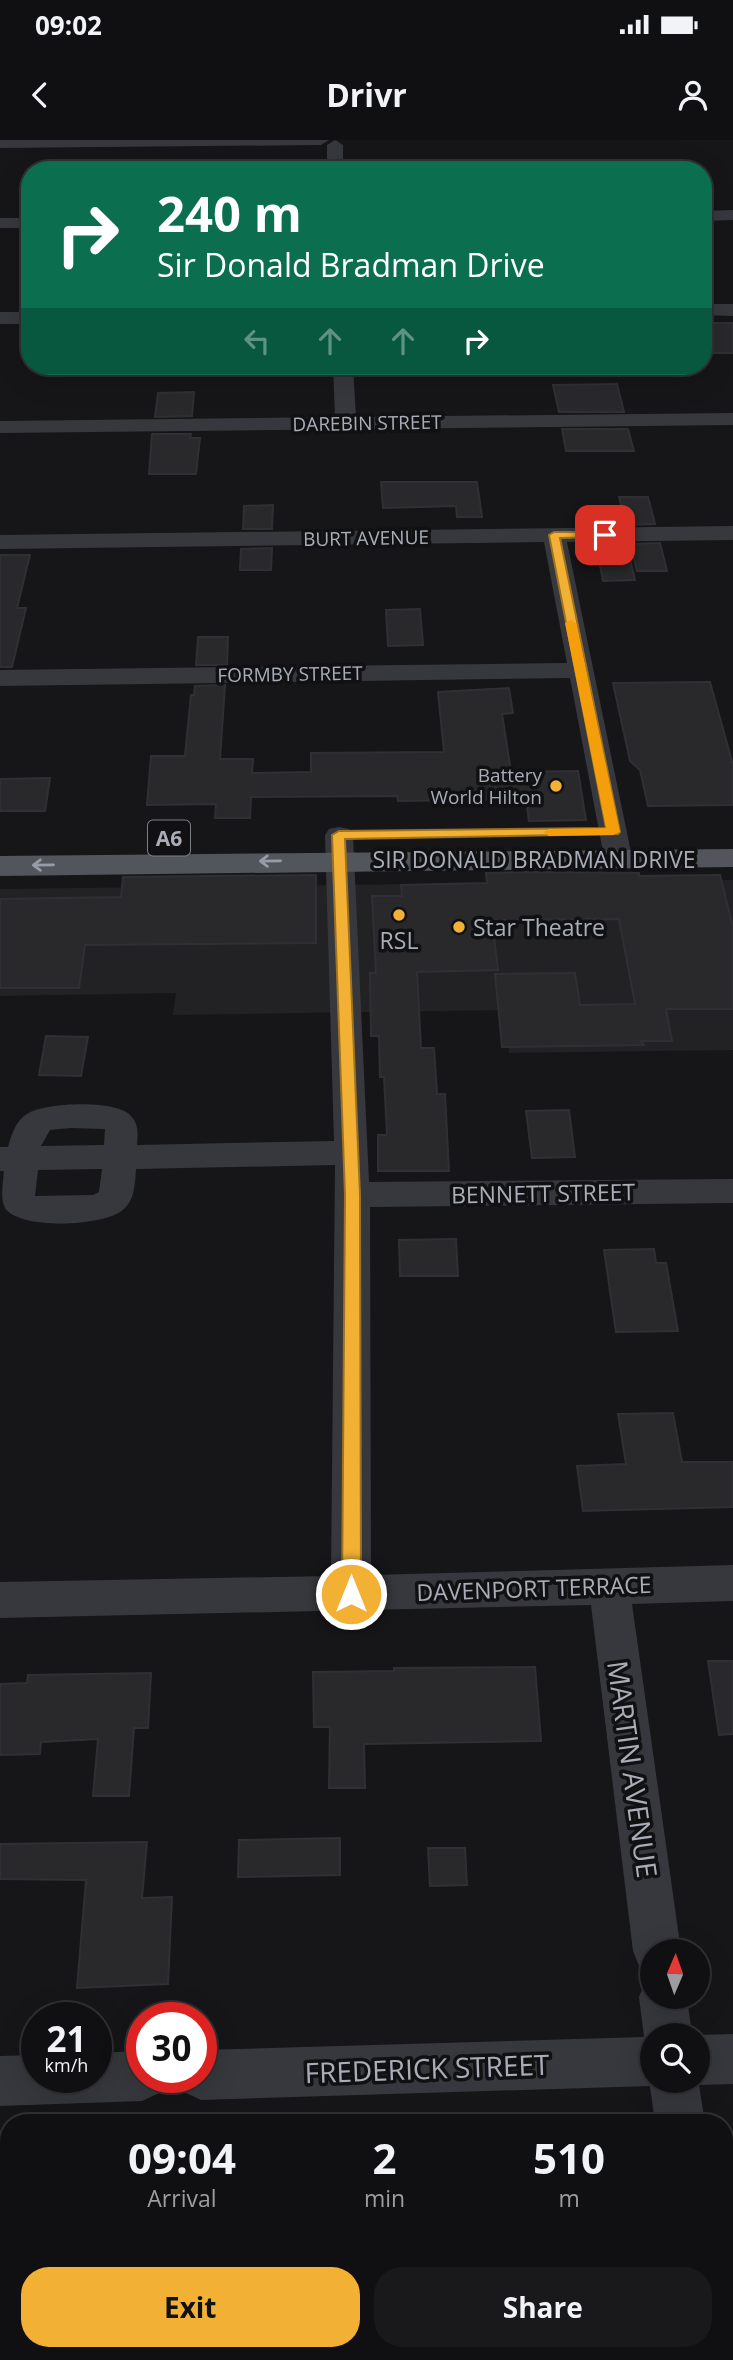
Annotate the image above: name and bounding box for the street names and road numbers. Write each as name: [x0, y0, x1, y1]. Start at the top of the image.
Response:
street label: DAREBIN STREET: [292, 409, 442, 437]
street label: BURT AVENUE: [303, 524, 429, 552]
street label: FORMBY STREET: [217, 660, 363, 688]
road number: A6: [148, 820, 190, 856]
street label: SIR DONALD BRADMAN DRIVE: [373, 843, 695, 875]
street label: BENNETT STREET: [451, 1175, 636, 1211]
street label: DAVENPORT TERRACE: [416, 1568, 652, 1608]
street label: MARTIN AVENUE: [599, 1658, 667, 1880]
street label: FREDERICK STREET: [304, 2045, 551, 2091]

